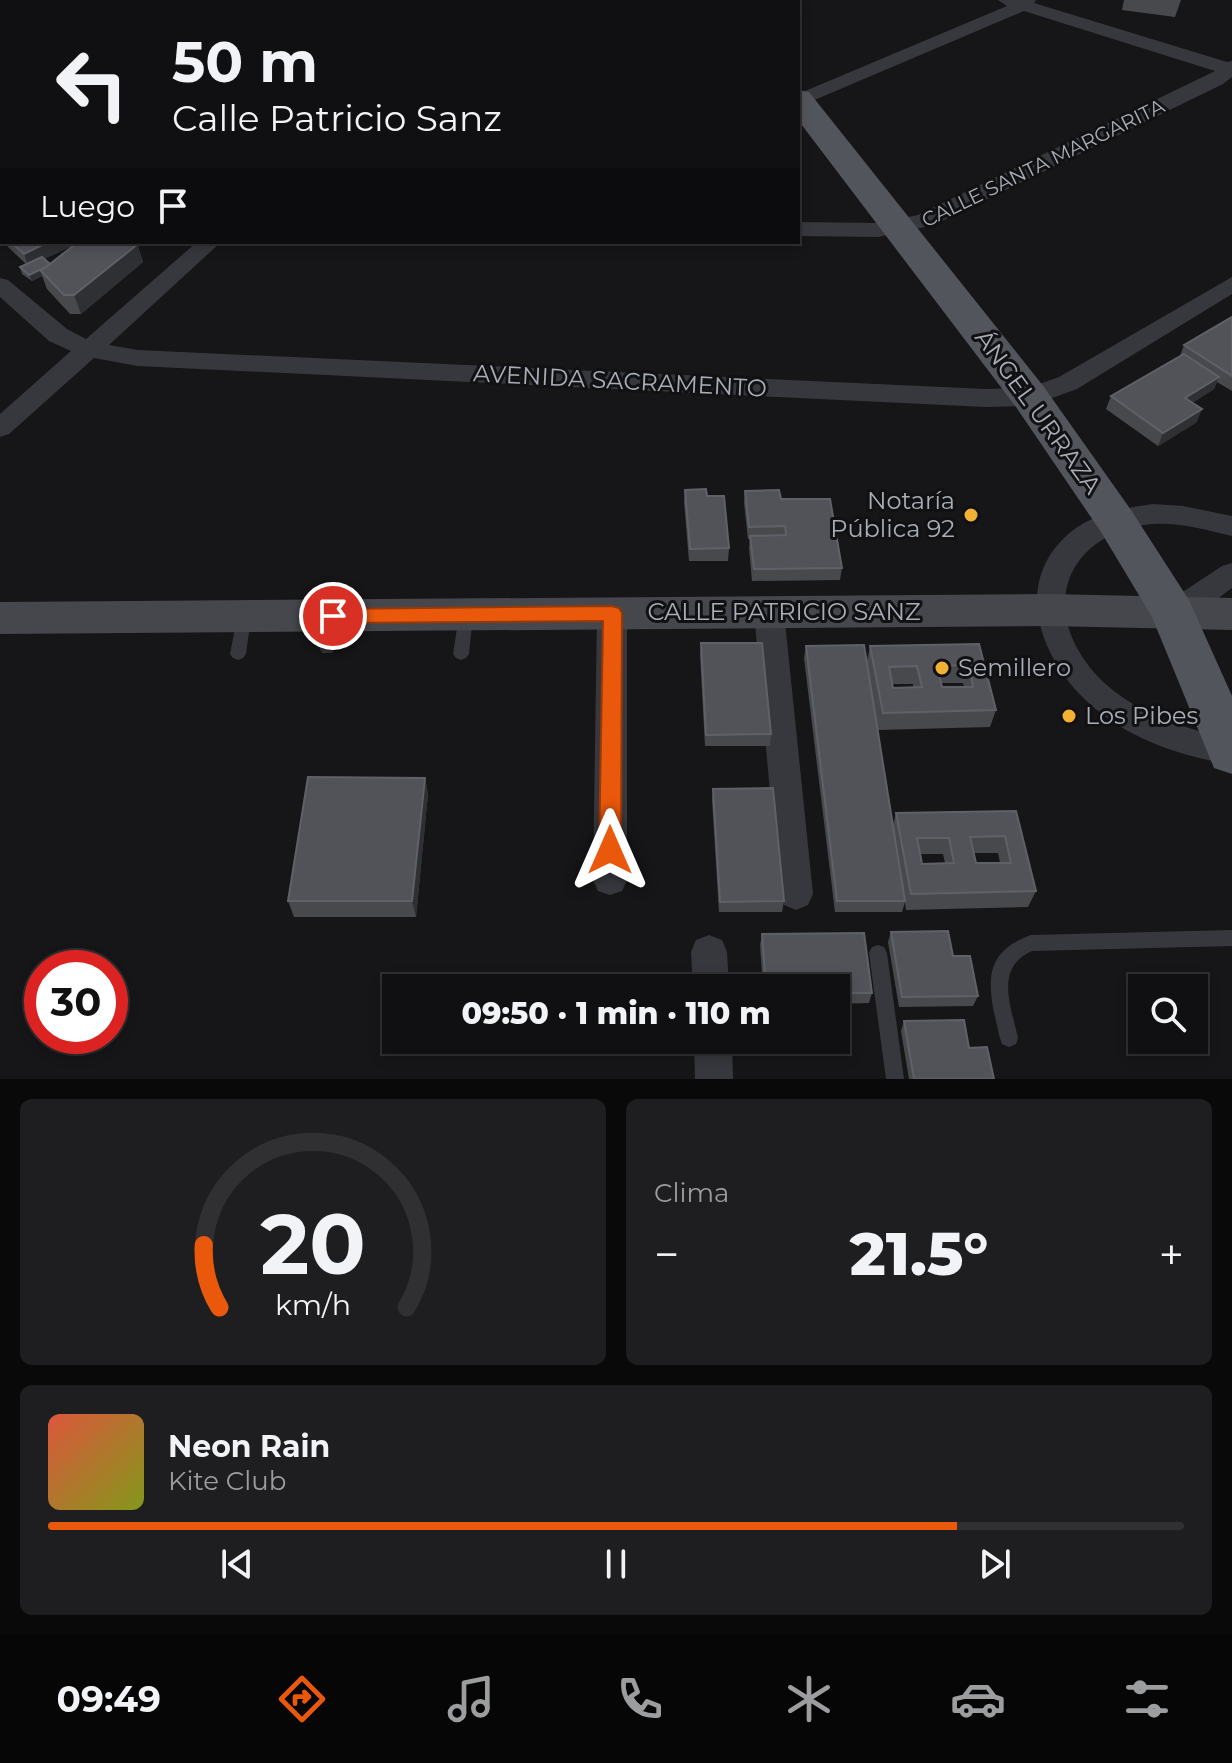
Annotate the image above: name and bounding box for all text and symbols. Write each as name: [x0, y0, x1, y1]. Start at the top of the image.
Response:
text: 50 m: [172, 28, 318, 96]
icon: left: [40, 32, 144, 136]
street label: CALLE SANTA MARGARITA: [918, 93, 1169, 232]
text: Calle Patricio Sanz: [172, 96, 502, 140]
icon: arrive: [151, 184, 195, 228]
text: Luego: [40, 188, 135, 225]
street label: ÁNGEL URRAZA: [969, 324, 1108, 500]
street label: AVENIDA SACRAMENTO: [472, 358, 768, 403]
place label: Notaría Pública 92: [830, 486, 955, 543]
marker: Notaría Pública 92: [962, 506, 980, 524]
pin: [299, 582, 367, 650]
icon: arrive: [311, 594, 355, 638]
street label: CALLE PATRICIO SANZ: [647, 597, 921, 626]
place label: Semillero: [958, 653, 1071, 682]
marker: Semillero: [933, 659, 951, 677]
place label: Los Pibes: [1085, 701, 1198, 730]
marker: Los Pibes: [1060, 707, 1078, 725]
position arrow: [568, 808, 652, 892]
speed limit sign: 30: [24, 950, 128, 1054]
map controls: [1128, 974, 1208, 1054]
button: search: [1128, 974, 1208, 1054]
text: 09:50 · 1 min · 110 m: [462, 995, 771, 1032]
text: Clima: [654, 1177, 729, 1209]
text: 20: [260, 1193, 366, 1295]
text: 21.5°: [850, 1217, 988, 1290]
text: −: [654, 1227, 679, 1281]
text: +: [1159, 1227, 1184, 1281]
text: km/h: [275, 1287, 351, 1322]
text: Neon Rain: [168, 1428, 330, 1465]
text: Kite Club: [168, 1465, 286, 1497]
icon: previous: [215, 1542, 259, 1586]
icon: pause: [594, 1542, 638, 1586]
icon: next: [973, 1542, 1017, 1586]
icon: directions: [274, 1671, 330, 1727]
icon: music: [443, 1671, 499, 1727]
icon: phone: [612, 1671, 668, 1727]
icon: climate: [781, 1671, 837, 1727]
icon: car: [950, 1671, 1006, 1727]
icon: filters: [1119, 1671, 1175, 1727]
text: 09:49: [57, 1677, 161, 1721]

